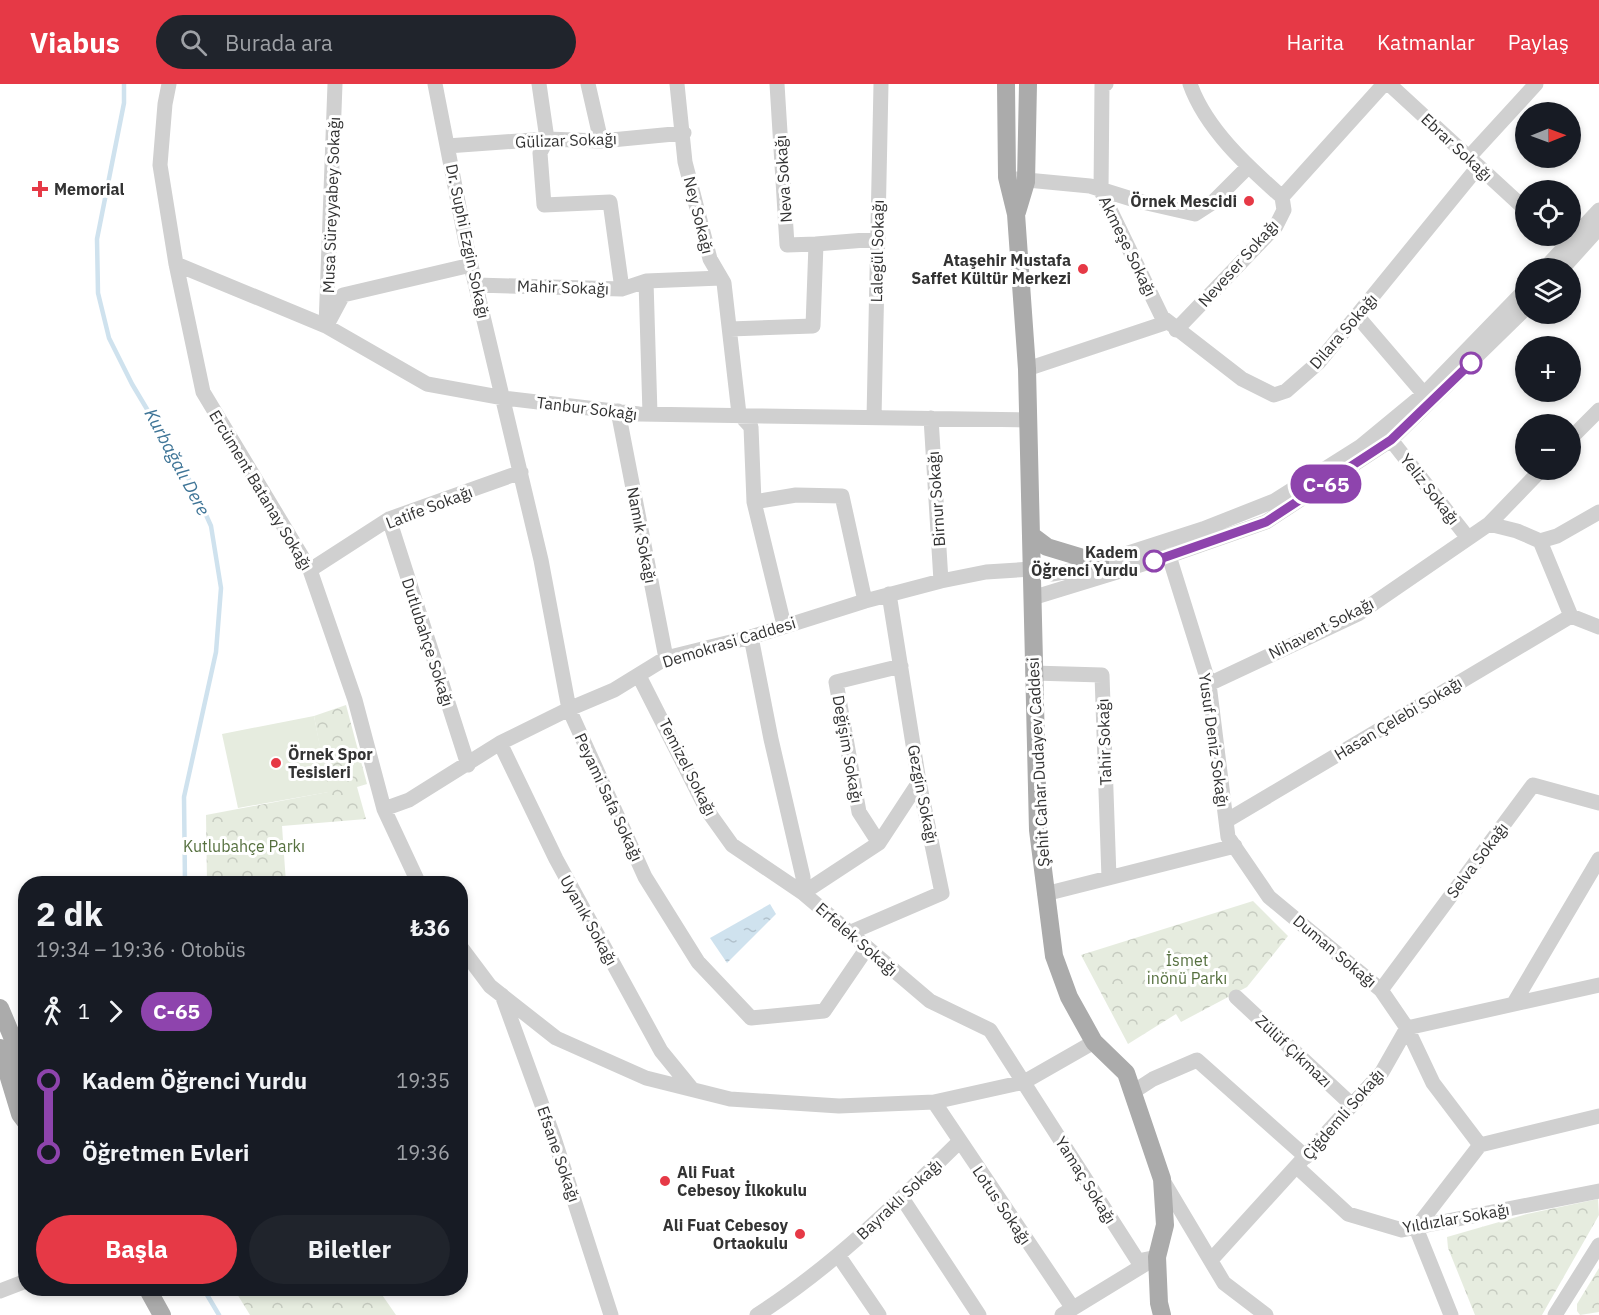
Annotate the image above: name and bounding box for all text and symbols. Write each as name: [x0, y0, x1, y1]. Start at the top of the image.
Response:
search box: [156, 15, 576, 69]
text: Viabus: [30, 24, 120, 61]
icon: search: [177, 26, 210, 59]
text: Burada ara: [225, 28, 333, 57]
text: Harita: [1286, 28, 1344, 56]
text: Katmanlar: [1377, 28, 1475, 56]
text: Paylaş: [1508, 28, 1569, 56]
north arrow: [1515, 102, 1581, 168]
map controls: [1515, 102, 1581, 480]
street label: Ebrar Sokağı: [1417, 109, 1497, 185]
street label: Musa Süreyyabey Sokağı: [318, 116, 344, 294]
street label: Gülizar Sokağı: [515, 128, 617, 152]
street label: Neva Sokağı: [770, 135, 796, 223]
street label: Dr. Suphi Ezgin Sokağı: [442, 162, 494, 320]
street label: Ney Sokağı: [680, 174, 718, 256]
place label: Memorial: [54, 179, 125, 199]
marker: Memorial: [31, 180, 49, 198]
button: locate: [1515, 180, 1581, 246]
place label: Örnek Mescidi: [1130, 191, 1237, 211]
street label: Akmeşe Sokağı: [1095, 192, 1161, 300]
marker: Örnek Mescidi: [1242, 194, 1256, 208]
street label: Lalegül Sokağı: [866, 199, 888, 303]
street label: Neveser Sokağı: [1194, 215, 1282, 311]
place label: Ataşehir Mustafa Saffet Kültür Merkezi: [911, 250, 1071, 288]
button: layers: [1515, 258, 1581, 324]
marker: Ataşehir Mustafa Saffet Kültür Merkezi: [1076, 262, 1090, 276]
street label: Mahir Sokağı: [517, 275, 609, 299]
street label: Dilara Sokağı: [1305, 289, 1381, 373]
button: +: [1515, 336, 1581, 402]
unlabelled marker: [1460, 352, 1482, 374]
street label: Tanbur Sokağı: [535, 392, 639, 424]
water label: Kurbağalı Dere: [140, 404, 215, 519]
street label: Ercüment Batanay Sokağı: [205, 406, 317, 574]
button: −: [1515, 414, 1581, 480]
street label: Yeliz Sokağı: [1396, 449, 1464, 529]
street label: Birnur Sokağı: [923, 451, 949, 547]
line badge: C-65: [1284, 464, 1368, 504]
text: C-65: [1302, 470, 1350, 498]
street label: Latife Sokağı: [383, 481, 475, 533]
street label: Namık Sokağı: [623, 485, 661, 585]
place label: Kadem Öğrenci Yurdu: [1031, 542, 1138, 580]
marker: Kadem Öğrenci Yurdu: [1143, 550, 1165, 572]
street label: Dutlubahçe Sokağı: [398, 575, 458, 709]
street label: Nihavent Sokağı: [1265, 593, 1377, 663]
street label: Demokrasi Caddesi: [660, 612, 798, 672]
street label: Şehit Cahar Dudayev Caddesi: [1023, 657, 1053, 867]
street label: Yusuf Deniz Sokağı: [1195, 672, 1233, 808]
street label: Hasan Çelebi Sokağı: [1330, 672, 1466, 764]
street label: Değişim Sokağı: [829, 693, 867, 805]
street label: Tahir Sokağı: [1092, 698, 1116, 786]
street label: Temizel Sokağı: [655, 715, 721, 819]
street label: Peyami Safa Sokağı: [571, 730, 647, 864]
street label: Gezgin Sokağı: [904, 743, 942, 845]
place label: Örnek Spor Tesisleri: [288, 744, 373, 782]
marker: Örnek Spor Tesisleri: [269, 756, 283, 770]
street label: Selva Sokağı: [1442, 818, 1512, 902]
park label: Kutlubahçe Parkı: [183, 836, 305, 856]
street label: Uyanık Sokağı: [556, 871, 622, 969]
text: 2 dk: [36, 892, 103, 935]
street label: Erfelek Sokağı: [812, 898, 902, 980]
street label: Duman Sokağı: [1289, 910, 1381, 992]
text: ₺36: [410, 913, 450, 942]
text: 19:34 – 19:36 · Otobüs: [36, 936, 246, 963]
park label: İsmet inönü Parkı: [1147, 950, 1227, 988]
icon: walk: [36, 995, 69, 1028]
icon: forward: [99, 995, 132, 1028]
text: C-65: [153, 997, 200, 1025]
text: 1: [78, 998, 90, 1025]
street label: Zülüf Çıkmazı: [1252, 1011, 1336, 1091]
street label: Çiğdemli Sokağı: [1298, 1064, 1388, 1164]
text: Kadem Öğrenci Yurdu: [82, 1066, 307, 1095]
text: 19:35: [396, 1067, 450, 1094]
street label: Efsane Sokağı: [533, 1103, 585, 1205]
street label: Yamaç Sokağı: [1051, 1133, 1121, 1227]
text: Öğretmen Evleri: [82, 1138, 249, 1167]
text: 19:36: [396, 1139, 450, 1166]
street label: Bayraklı Sokağı: [852, 1154, 946, 1244]
place label: Ali Fuat Cebesoy İlkokulu: [677, 1162, 807, 1200]
street label: Lotus Sokağı: [968, 1162, 1036, 1248]
marker: Ali Fuat Cebesoy İlkokulu: [658, 1174, 672, 1188]
street label: Yıldızlar Sokağı: [1401, 1199, 1511, 1237]
button: Başla: [36, 1215, 237, 1284]
button: Biletler: [249, 1215, 450, 1284]
place label: Ali Fuat Cebesoy Ortaokulu: [663, 1215, 788, 1253]
marker: Ali Fuat Cebesoy Ortaokulu: [793, 1227, 807, 1241]

